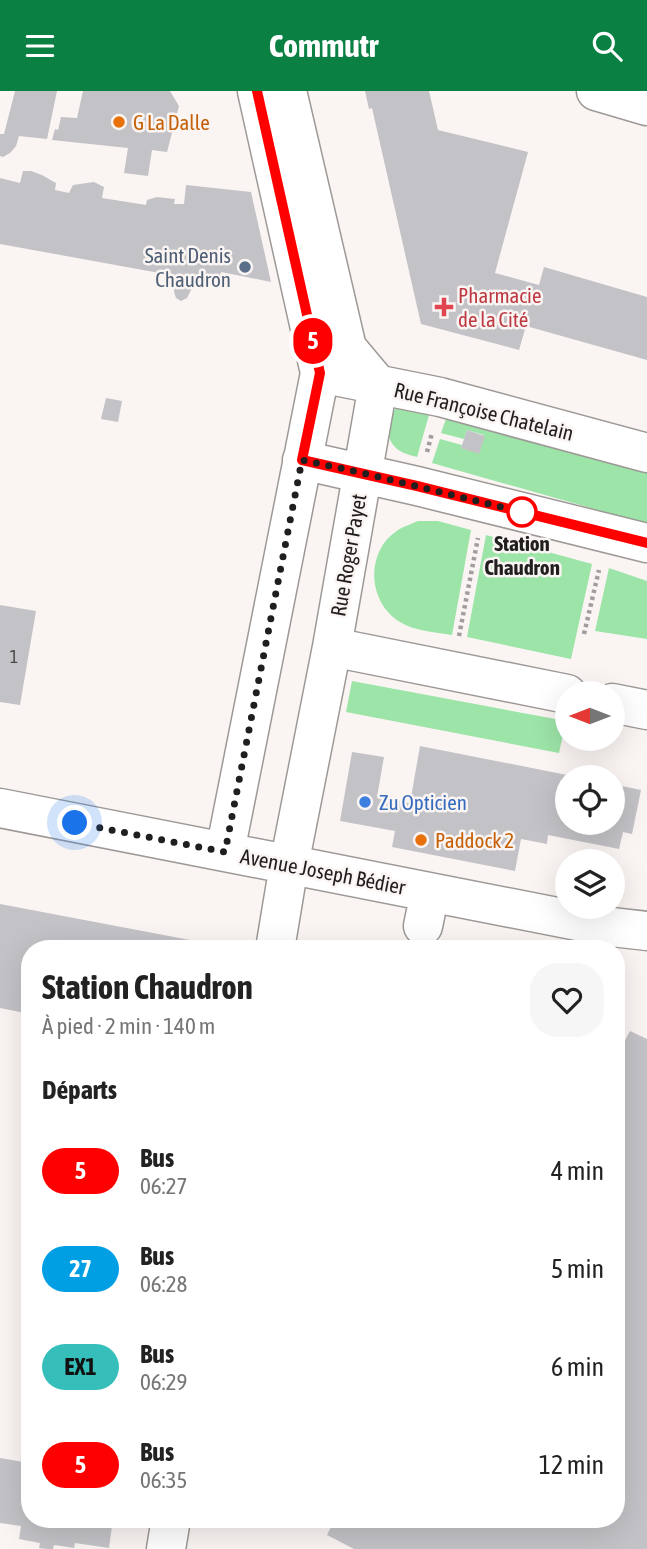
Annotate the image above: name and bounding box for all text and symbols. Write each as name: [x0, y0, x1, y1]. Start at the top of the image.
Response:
icon: menu: [21, 27, 59, 65]
text: Commutr: [269, 27, 378, 64]
icon: search: [588, 27, 626, 65]
place label: G La Dalle: [133, 110, 210, 134]
marker: G La Dalle: [111, 114, 127, 130]
place label: Saint Denis Chaudron: [145, 243, 231, 291]
marker: Saint Denis Chaudron: [237, 259, 253, 275]
place label: Pharmacie de la Cité: [458, 283, 541, 331]
marker: Pharmacie de la Cité: [436, 299, 452, 315]
line badge: 5: [290, 318, 336, 364]
text: 5: [307, 327, 319, 354]
street label: Rue Françoise Chatelain: [392, 377, 576, 445]
street label: Rue Roger Payet: [325, 492, 371, 618]
marker: Station Chaudron: [507, 497, 537, 527]
place label: Station Chaudron: [484, 531, 560, 579]
house number: 1: [10, 646, 18, 667]
north arrow: [555, 681, 625, 751]
map controls: [555, 681, 625, 919]
button: locate: [555, 765, 625, 835]
place label: Zu Opticien: [379, 790, 467, 814]
marker: Zu Opticien: [357, 794, 373, 810]
your location: [57, 805, 92, 840]
place label: Paddock 2: [435, 828, 514, 852]
marker: Paddock 2: [413, 832, 429, 848]
street label: Avenue Joseph Bédier: [239, 843, 408, 899]
button: layers: [555, 849, 625, 919]
button: heart: [530, 963, 604, 1037]
text: Station Chaudron: [42, 968, 253, 1006]
text: À pied · 2 min · 140 m: [42, 1013, 215, 1039]
text: Départs: [42, 1075, 117, 1105]
text: Bus: [140, 1143, 174, 1173]
text: 4 min: [551, 1156, 604, 1186]
text: 5: [75, 1157, 86, 1184]
text: 06:27: [140, 1173, 187, 1199]
text: Bus: [140, 1241, 174, 1271]
text: 5 min: [551, 1254, 604, 1284]
text: 27: [69, 1255, 92, 1282]
text: 06:28: [140, 1271, 187, 1297]
text: Bus: [140, 1339, 174, 1369]
text: 6 min: [551, 1352, 604, 1382]
text: EX1: [64, 1353, 97, 1380]
text: 06:29: [140, 1369, 187, 1395]
text: Bus: [140, 1437, 174, 1467]
text: 12 min: [539, 1450, 604, 1480]
text: 5: [75, 1451, 86, 1478]
text: 06:35: [140, 1467, 187, 1493]

